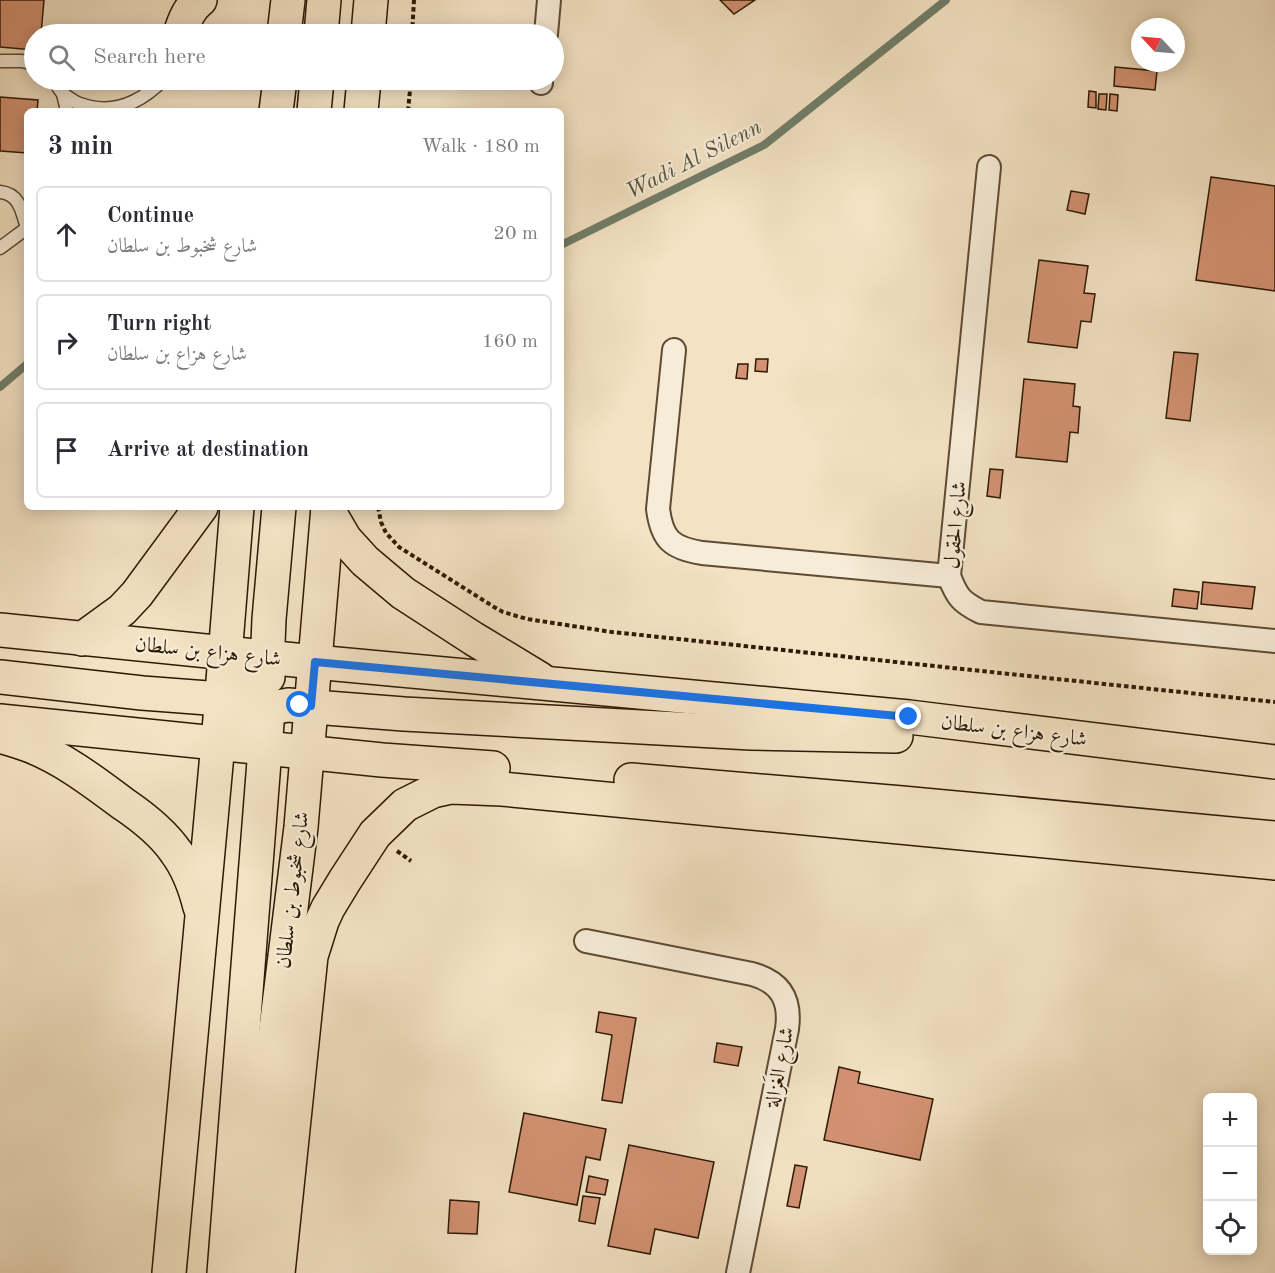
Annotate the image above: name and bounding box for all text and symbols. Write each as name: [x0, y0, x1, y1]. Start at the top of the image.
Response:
north arrow: [1131, 18, 1185, 72]
search box: [24, 24, 564, 90]
icon: search: [45, 41, 78, 74]
text: Search here: [93, 46, 206, 68]
water label: Wadi Al Silenn: [623, 116, 766, 203]
text: 3 min: [48, 134, 113, 160]
text: Walk · 180 m: [421, 137, 540, 157]
text: Continue: [107, 205, 194, 227]
icon: ahead: [50, 218, 83, 251]
text: 20 m: [493, 224, 538, 244]
text: شارع شخبوط بن سلطان: [107, 237, 257, 257]
text: Turn right: [107, 313, 211, 335]
icon: right: [50, 326, 83, 359]
text: 160 m: [482, 332, 538, 352]
text: شارع هزاع بن سلطان: [107, 345, 247, 365]
icon: arrive: [50, 434, 83, 467]
text: Arrive at destination: [107, 439, 309, 461]
street label: شارع الحقول: [942, 480, 977, 570]
street label: شارع هزاع بن سلطان: [133, 634, 282, 677]
route start: [286, 691, 312, 717]
route end: [895, 703, 921, 729]
street label: شارع هزاع بن سلطان: [939, 712, 1088, 757]
street label: شارع شخبوط بن سلطان: [273, 811, 319, 971]
street label: شارع الغَزالة: [756, 1024, 804, 1111]
map controls: [1203, 1093, 1257, 1255]
button: +: [1203, 1093, 1257, 1147]
button: −: [1203, 1147, 1257, 1201]
button: locate: [1203, 1201, 1257, 1255]

